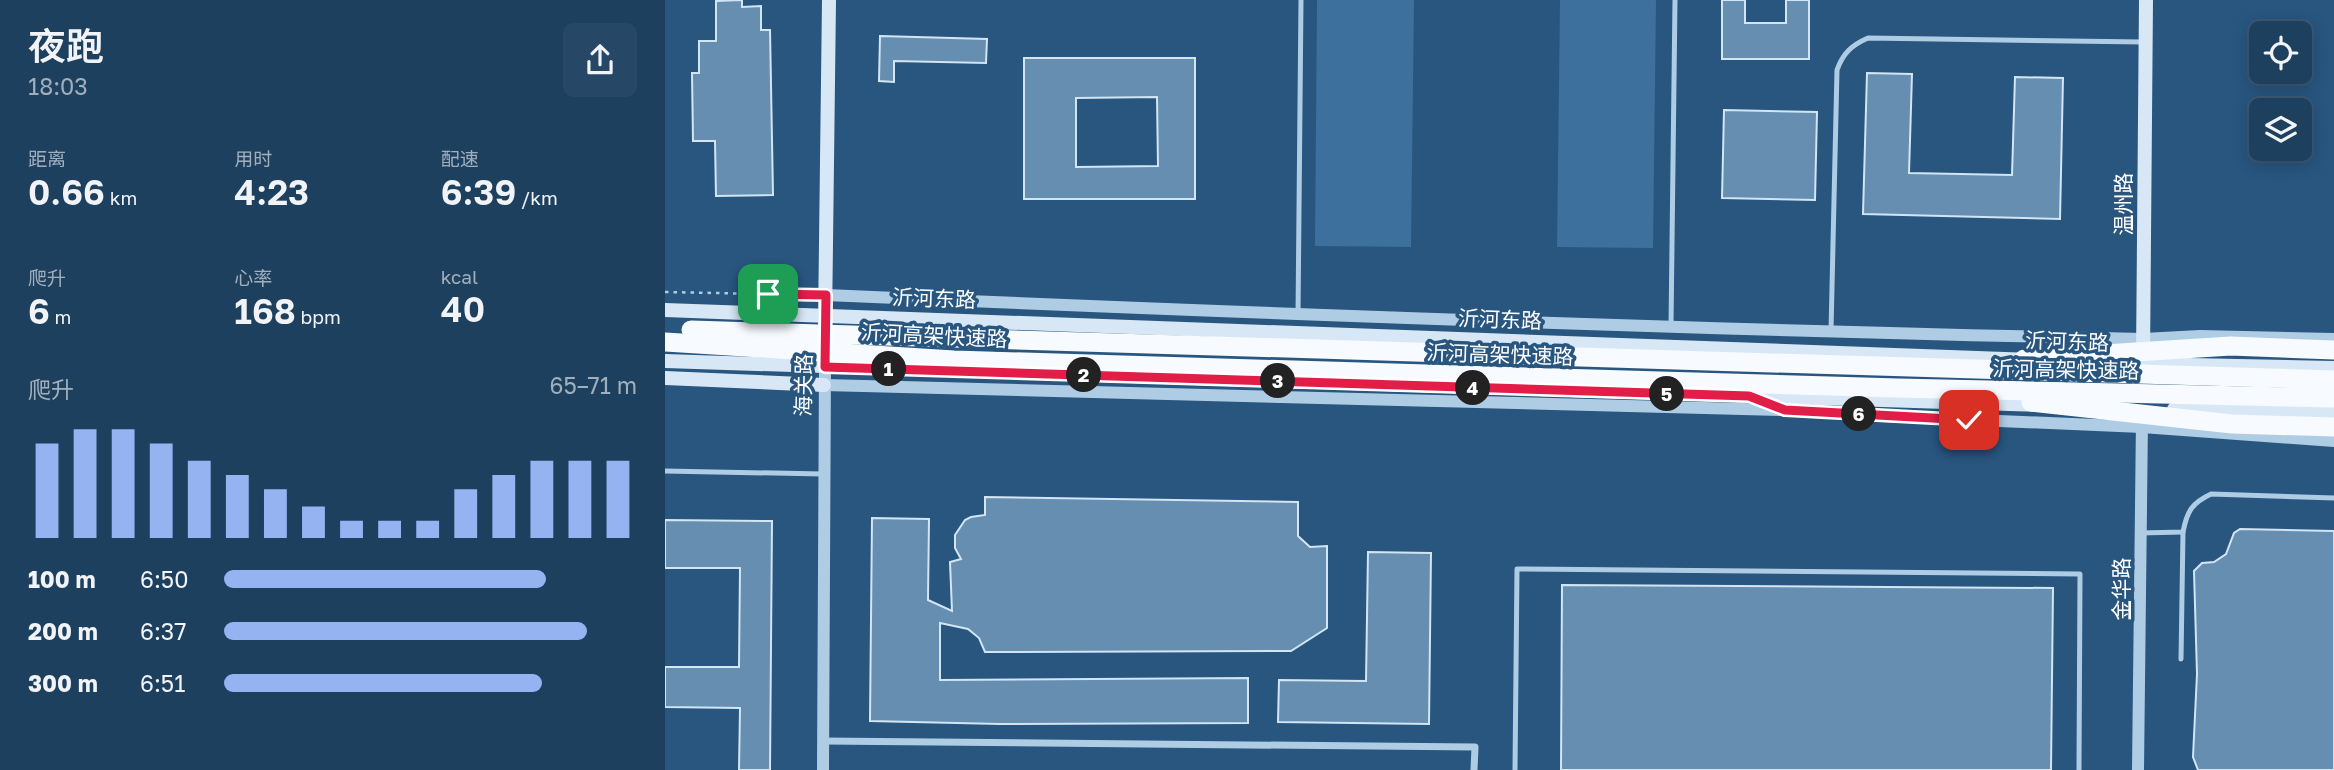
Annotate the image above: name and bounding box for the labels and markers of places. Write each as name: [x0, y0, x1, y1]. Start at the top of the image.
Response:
pin: [738, 264, 798, 324]
pin: 1: [871, 352, 907, 386]
pin: 2: [1067, 358, 1101, 392]
pin: 3: [1261, 364, 1295, 398]
pin: 4: [1455, 370, 1491, 406]
pin: 5: [1649, 376, 1685, 412]
pin: [1939, 390, 1999, 450]
pin: 6: [1841, 396, 1877, 432]

